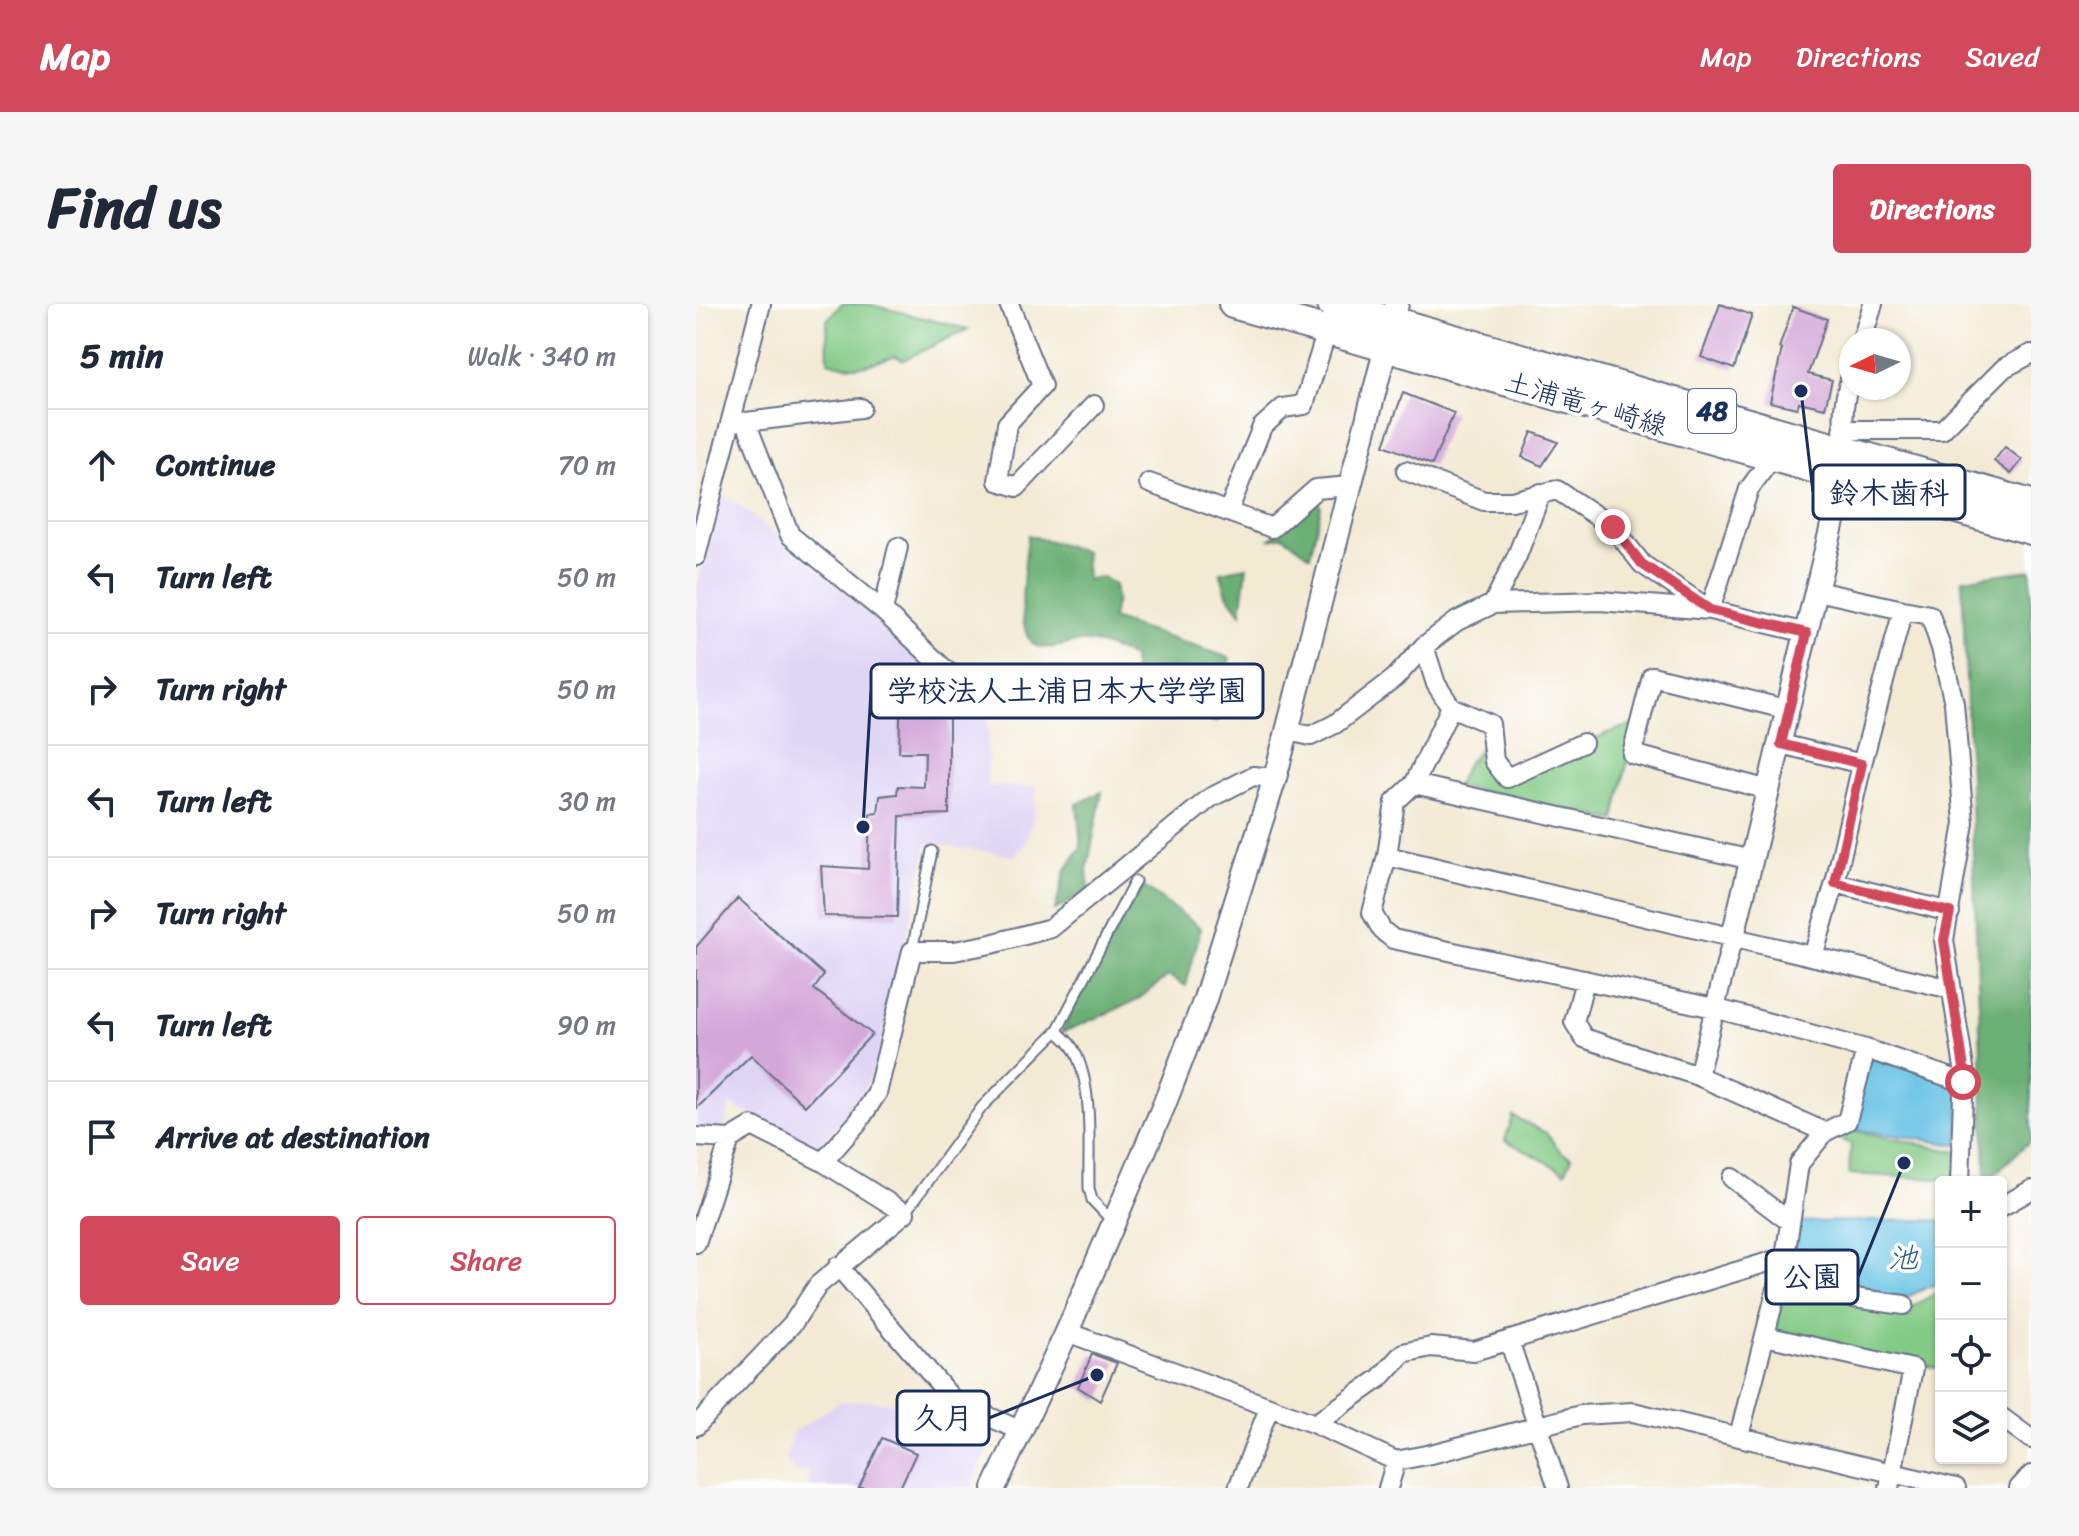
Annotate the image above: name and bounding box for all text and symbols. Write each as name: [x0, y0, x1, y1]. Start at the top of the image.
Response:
text: Map: [40, 23, 110, 90]
text: Map: [1700, 32, 1752, 81]
text: Directions: [1796, 32, 1921, 81]
text: Saved: [1965, 32, 2039, 81]
text: Find us: [48, 159, 221, 258]
button: Directions: [1833, 164, 2031, 253]
text: 5 min: [80, 326, 163, 386]
north arrow: [1839, 328, 1911, 400]
text: Walk · 340 m: [468, 333, 616, 379]
street label: 土浦竜ヶ崎線: [1498, 357, 1673, 450]
road number: 48: [1688, 389, 1736, 433]
text: Continue: [156, 438, 275, 492]
text: 70 m: [558, 442, 616, 488]
icon: ahead: [80, 443, 124, 487]
callout: 鈴木歯科: [1813, 465, 1965, 519]
text: 鈴木歯科: [1829, 466, 1949, 520]
route end: [1595, 509, 1631, 545]
text: Turn left: [156, 550, 272, 604]
text: 50 m: [557, 554, 616, 600]
icon: left: [80, 555, 124, 599]
text: Turn right: [156, 662, 286, 716]
callout: 学校法人土浦日本大学学園: [871, 664, 1263, 718]
text: 学校法人土浦日本大学学園: [887, 664, 1247, 718]
text: 50 m: [557, 666, 616, 712]
icon: right: [80, 667, 124, 711]
text: Turn left: [156, 774, 272, 828]
text: 30 m: [559, 778, 616, 824]
icon: left: [80, 779, 124, 823]
text: Turn right: [156, 886, 286, 940]
text: 50 m: [557, 890, 616, 936]
icon: right: [80, 891, 124, 935]
text: Turn left: [156, 998, 272, 1052]
text: 90 m: [557, 1002, 616, 1048]
icon: left: [80, 1003, 124, 1047]
route start: [1945, 1064, 1981, 1100]
text: Arrive at destination: [156, 1110, 430, 1164]
icon: arrive: [80, 1115, 124, 1159]
map controls: [1935, 1176, 2007, 1464]
button: +: [1935, 1176, 2007, 1248]
button: Save: [80, 1216, 340, 1305]
button: Share: [356, 1216, 616, 1305]
water label: 池: [1888, 1231, 1919, 1285]
button: −: [1935, 1248, 2007, 1320]
callout: 公園: [1766, 1250, 1858, 1304]
text: 公園: [1782, 1250, 1842, 1304]
button: locate: [1935, 1320, 2007, 1392]
callout: 久月: [897, 1391, 989, 1445]
text: 久月: [913, 1391, 973, 1445]
button: layers: [1935, 1392, 2007, 1464]

